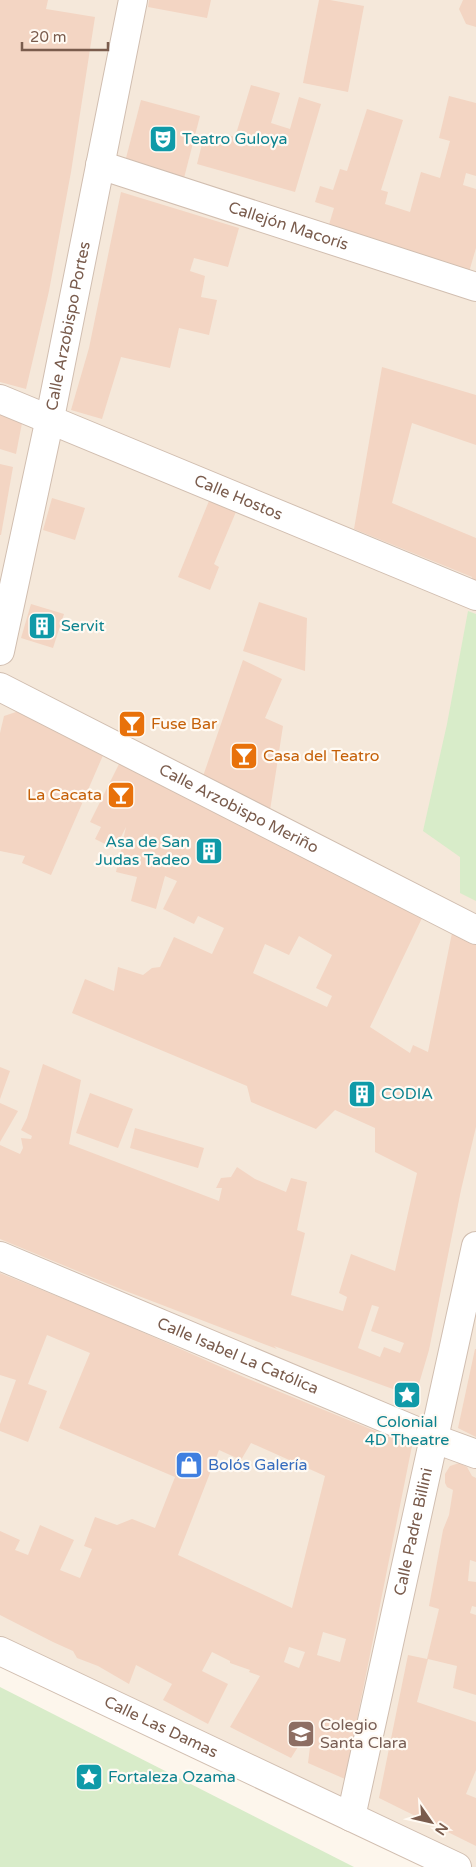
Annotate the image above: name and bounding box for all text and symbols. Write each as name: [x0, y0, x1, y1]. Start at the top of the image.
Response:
scale bar: [22, 20, 109, 52]
text: 20 m: [30, 28, 67, 46]
theatre icon: Teatro Guloya: [148, 124, 178, 154]
place label: Teatro Guloya: [182, 129, 287, 149]
street label: Callejón Macorís: [226, 197, 351, 255]
street label: Calle Arzobispo Portes: [42, 240, 95, 412]
street label: Calle Hostos: [191, 470, 286, 525]
building icon: Servit: [27, 611, 57, 641]
place label: Servit: [61, 616, 105, 636]
bar icon: Fuse Bar: [117, 709, 147, 739]
place label: Fuse Bar: [151, 714, 218, 734]
bar icon: Casa del Teatro: [229, 741, 259, 771]
place label: Casa del Teatro: [263, 746, 380, 766]
street label: Calle Arzobispo Meriño: [155, 760, 322, 858]
bar icon: La Cacata: [106, 780, 136, 810]
place label: La Cacata: [27, 785, 102, 805]
place label: Asa de San Judas Tadeo: [96, 832, 190, 870]
building icon: Asa de San Judas Tadeo: [194, 836, 224, 866]
building icon: CODIA: [347, 1079, 377, 1109]
place label: CODIA: [381, 1084, 433, 1104]
street label: Calle Isabel La Católica: [154, 1313, 322, 1399]
place icon: Colonial 4D Theatre: [392, 1380, 422, 1410]
place label: Colonial 4D Theatre: [365, 1412, 449, 1450]
shop icon: Bolós Galería: [174, 1450, 204, 1480]
place label: Bolós Galería: [208, 1455, 308, 1475]
street label: Calle Padre Billini: [390, 1466, 437, 1598]
street label: Calle Las Damas: [101, 1692, 221, 1763]
place label: Colegio Santa Clara: [320, 1715, 407, 1753]
school or university icon: Colegio Santa Clara: [286, 1719, 316, 1749]
place icon: Fortaleza Ozama: [74, 1762, 104, 1792]
place label: Fortaleza Ozama: [108, 1767, 236, 1787]
north arrow: [406, 1797, 456, 1847]
text: N: [431, 1820, 452, 1838]

